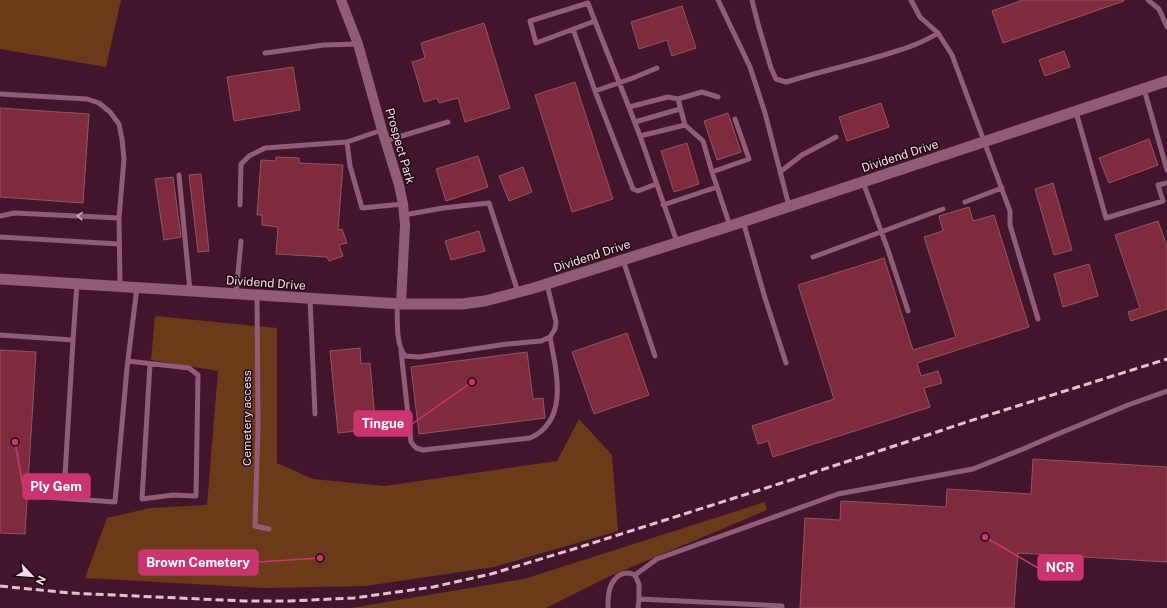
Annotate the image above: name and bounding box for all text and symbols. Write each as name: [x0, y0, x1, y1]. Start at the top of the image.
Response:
street label: Prospect Park: [382, 106, 418, 186]
street label: Dividend Drive: [860, 137, 940, 175]
one-way arrow: [77, 212, 83, 221]
street label: Dividend Drive: [552, 237, 632, 275]
street label: Dividend Drive: [226, 273, 307, 293]
street label: Cemetery access: [240, 370, 254, 466]
callout: Tingue: [354, 411, 412, 436]
text: Tingue: [362, 416, 404, 431]
callout: Ply Gem: [23, 474, 90, 499]
text: Ply Gem: [30, 479, 82, 494]
callout: Brown Cemetery: [139, 550, 258, 575]
text: Brown Cemetery: [146, 555, 251, 570]
callout: NCR: [1038, 555, 1083, 580]
north arrow: [12, 556, 52, 596]
text: NCR: [1046, 560, 1074, 575]
text: N: [34, 574, 48, 587]

